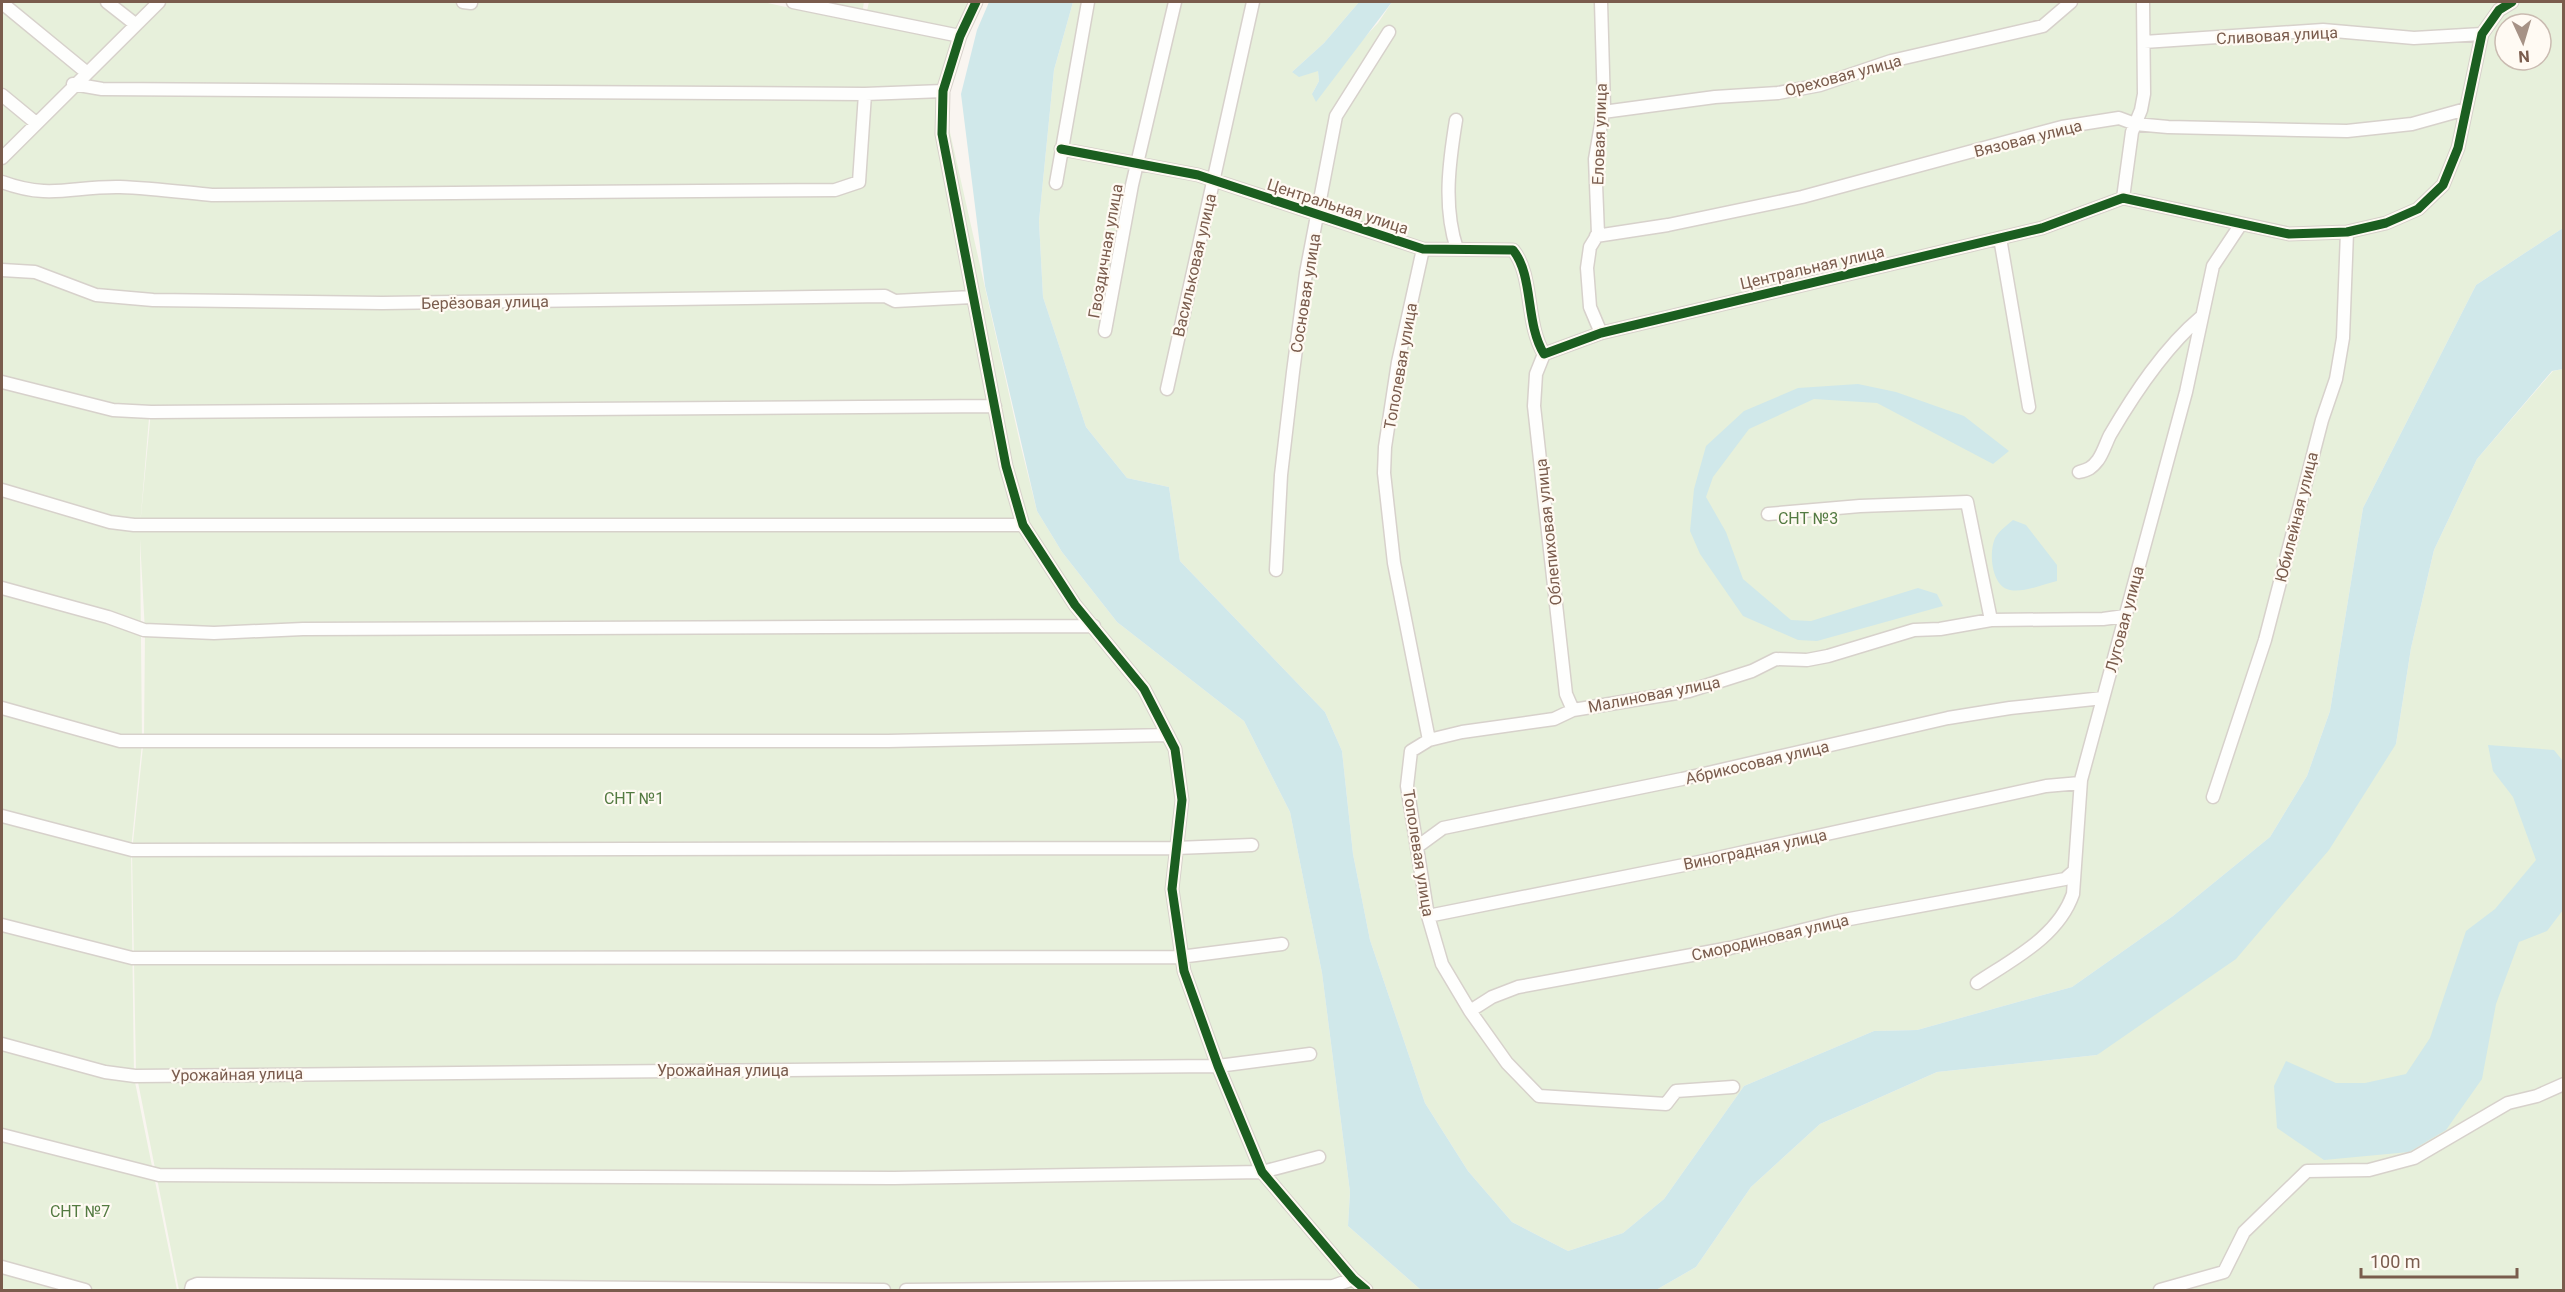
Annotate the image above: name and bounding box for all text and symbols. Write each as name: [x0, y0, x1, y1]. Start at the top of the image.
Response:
north arrow: [2493, 12, 2553, 72]
street label: Сливовая улица: [2216, 23, 2338, 48]
text: N: [2518, 47, 2530, 66]
street label: Ореховая улица: [1783, 51, 1903, 100]
street label: Еловая улица: [1588, 83, 1611, 185]
street label: Вязовая улица: [1972, 116, 2084, 161]
street label: Центральная улица: [1265, 175, 1411, 238]
street label: Гвоздичная улица: [1084, 182, 1127, 320]
street label: Васильковая улица: [1169, 192, 1220, 339]
street label: Сосновая улица: [1287, 232, 1324, 354]
street label: Центральная улица: [1738, 242, 1886, 293]
street label: Берёзовая улица: [421, 292, 549, 313]
street label: Тополевая улица: [1380, 301, 1421, 431]
street label: Юбилейная улица: [2271, 450, 2322, 584]
street label: Облепиховая улица: [1531, 458, 1566, 606]
park label: СНТ №3: [1778, 509, 1838, 528]
street label: Луговая улица: [2101, 564, 2148, 674]
street label: Малиновая улица: [1586, 672, 1722, 717]
street label: Абрикосовая улица: [1683, 737, 1831, 788]
street label: Тополевая улица: [1399, 788, 1438, 918]
park label: СНТ №1: [604, 789, 664, 808]
street label: Виноградная улица: [1682, 825, 1829, 874]
street label: Смородиновая улица: [1690, 910, 1851, 965]
street label: Урожайная улица: [657, 1061, 789, 1080]
street label: Урожайная улица: [171, 1064, 303, 1085]
park label: СНТ №7: [50, 1202, 110, 1221]
scale bar: [2361, 1241, 2517, 1279]
text: 100 m: [2370, 1251, 2421, 1272]

